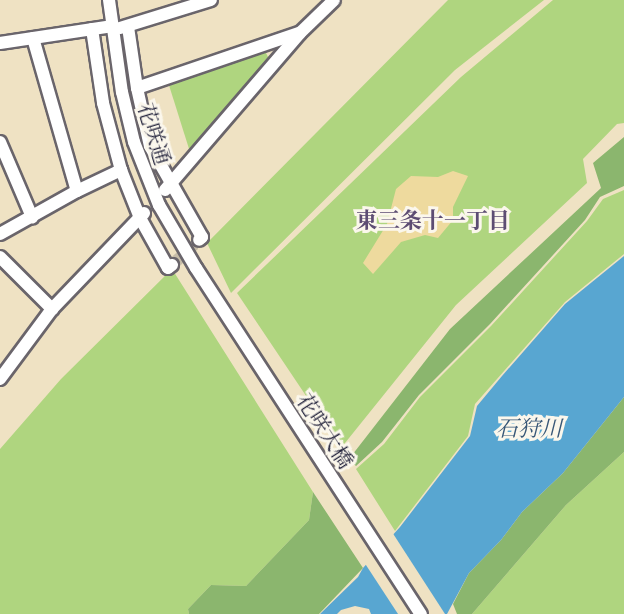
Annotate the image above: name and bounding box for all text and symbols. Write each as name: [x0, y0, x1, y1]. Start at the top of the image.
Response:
street label: 花咲通: [133, 100, 175, 168]
district label: 東三条十一丁目: [356, 208, 510, 234]
street label: 花咲大橋: [292, 389, 358, 473]
water label: 石狩川: [496, 416, 562, 442]

